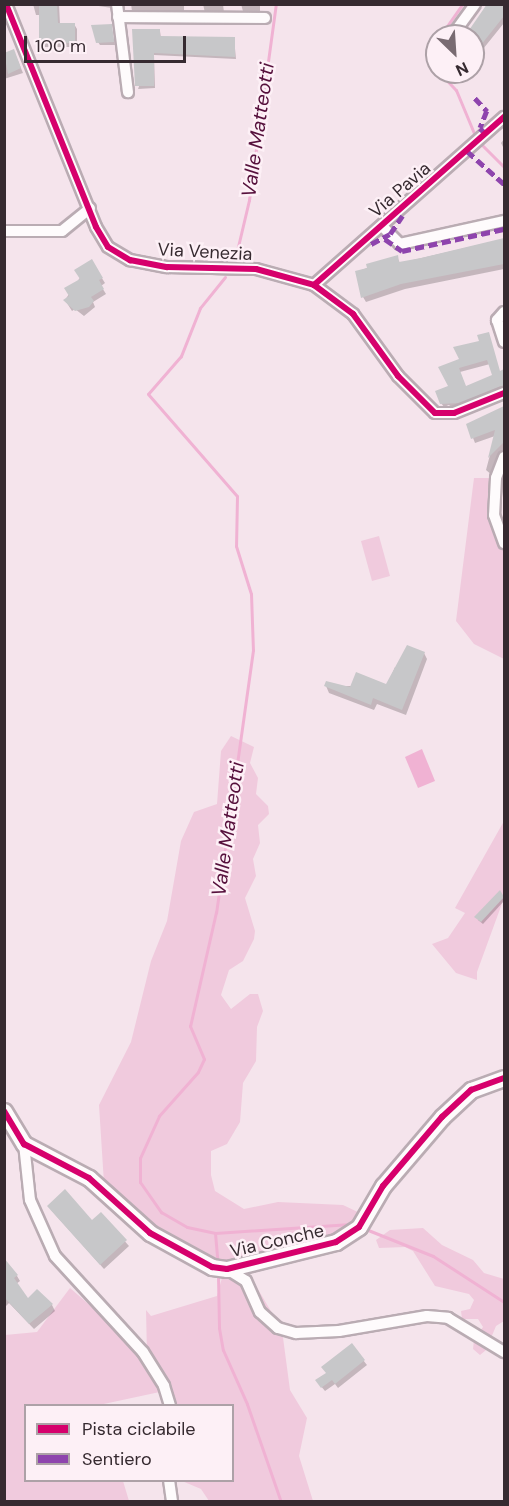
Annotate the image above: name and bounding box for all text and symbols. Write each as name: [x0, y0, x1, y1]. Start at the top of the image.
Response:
scale bar: [27, 24, 189, 62]
north arrow: [425, 24, 485, 84]
text: 100 m: [35, 34, 86, 58]
text: N: [452, 57, 472, 81]
water label: Valle Matteotti: [237, 61, 279, 199]
street label: Via Pavia: [365, 158, 435, 222]
street label: Via Venezia: [157, 239, 253, 265]
water label: Valle Matteotti: [207, 760, 249, 898]
street label: Via Conche: [228, 1220, 326, 1262]
legend: [24, 1404, 234, 1482]
text: Pista ciclabile: [82, 1417, 196, 1441]
text: Sentiero: [82, 1447, 152, 1471]

